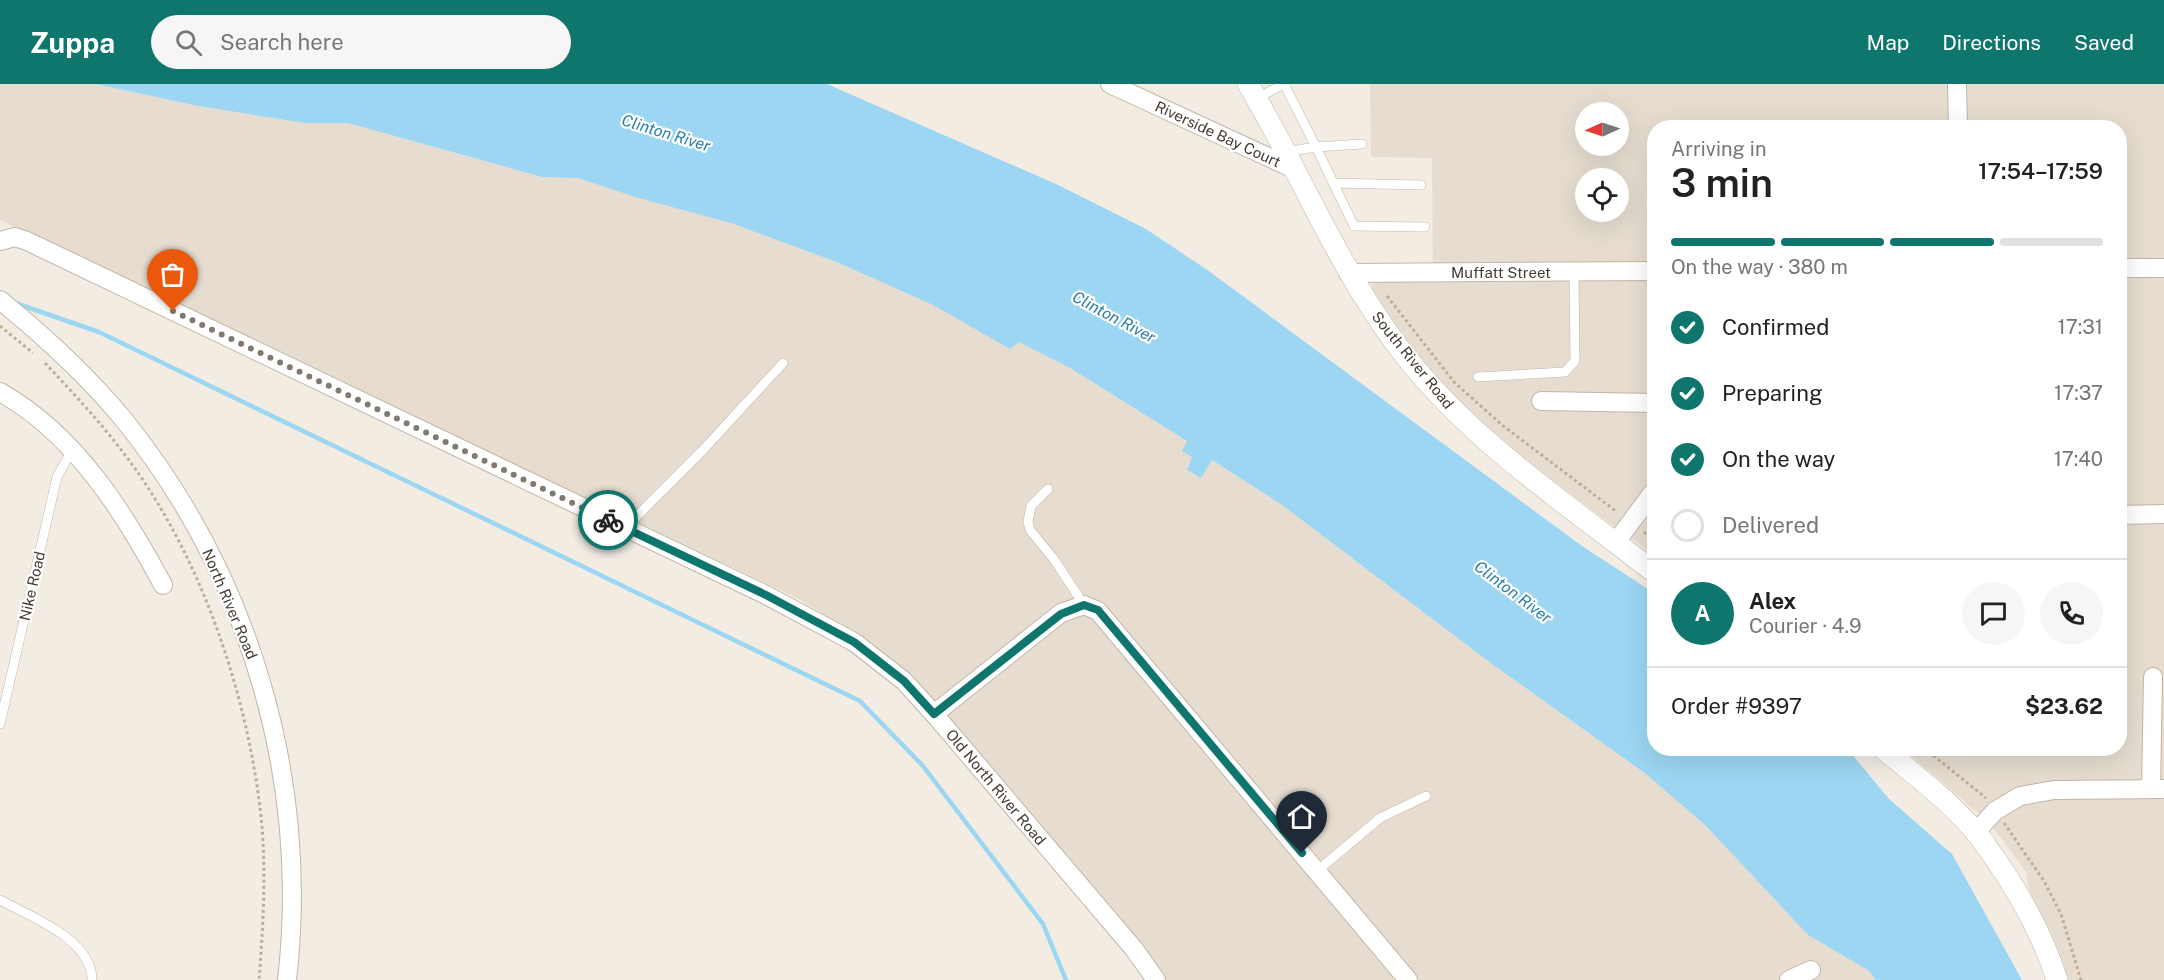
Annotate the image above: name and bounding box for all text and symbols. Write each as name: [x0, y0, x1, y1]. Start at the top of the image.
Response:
search box: [151, 15, 571, 69]
text: Zuppa: [30, 26, 115, 59]
icon: search: [172, 26, 205, 59]
text: Search here: [220, 29, 344, 55]
text: Map: [1867, 30, 1909, 55]
text: Directions: [1942, 30, 2041, 55]
text: Saved: [2074, 30, 2134, 55]
street label: Riverside Bay Court: [1153, 97, 1284, 171]
north arrow: [1575, 102, 1629, 156]
map controls: [1575, 102, 1629, 222]
water label: Clinton River: [619, 110, 714, 156]
text: Arriving in: [1671, 137, 1766, 161]
text: 17:54–17:59: [1978, 158, 2103, 184]
text: 3 min: [1671, 160, 1773, 206]
button: locate: [1575, 168, 1629, 222]
pin: [147, 249, 198, 311]
text: On the way · 380 m: [1671, 255, 1848, 279]
icon: bag: [156, 258, 189, 291]
street label: Muffatt Street: [1451, 264, 1551, 281]
water label: Clinton River: [1069, 287, 1160, 347]
street label: South River Road: [1369, 308, 1457, 412]
icon: check: [1671, 311, 1704, 344]
text: Confirmed: [1722, 314, 1829, 340]
text: 17:31: [2058, 315, 2103, 339]
icon: check: [1671, 377, 1704, 410]
text: Preparing: [1722, 380, 1823, 406]
text: 17:37: [2054, 381, 2103, 405]
icon: check: [1671, 443, 1704, 476]
text: On the way: [1722, 446, 1835, 472]
text: 17:40: [2054, 447, 2103, 471]
courier: [578, 490, 638, 550]
icon: bike: [592, 504, 625, 537]
text: Delivered: [1722, 512, 1819, 538]
street label: North River Road: [199, 546, 261, 662]
street label: Nike Road: [16, 550, 48, 622]
water label: Clinton River: [1471, 557, 1556, 628]
button: chat: [1962, 582, 2025, 645]
button: phone: [2040, 582, 2103, 645]
text: Alex: [1749, 588, 1796, 614]
text: A: [1695, 600, 1710, 626]
text: Courier · 4.9: [1749, 614, 1861, 638]
text: Order #9397: [1671, 693, 1802, 719]
text: $23.62: [2025, 693, 2103, 719]
street label: Old North River Road: [943, 726, 1049, 848]
pin: [1276, 791, 1327, 853]
icon: home: [1285, 800, 1318, 833]

